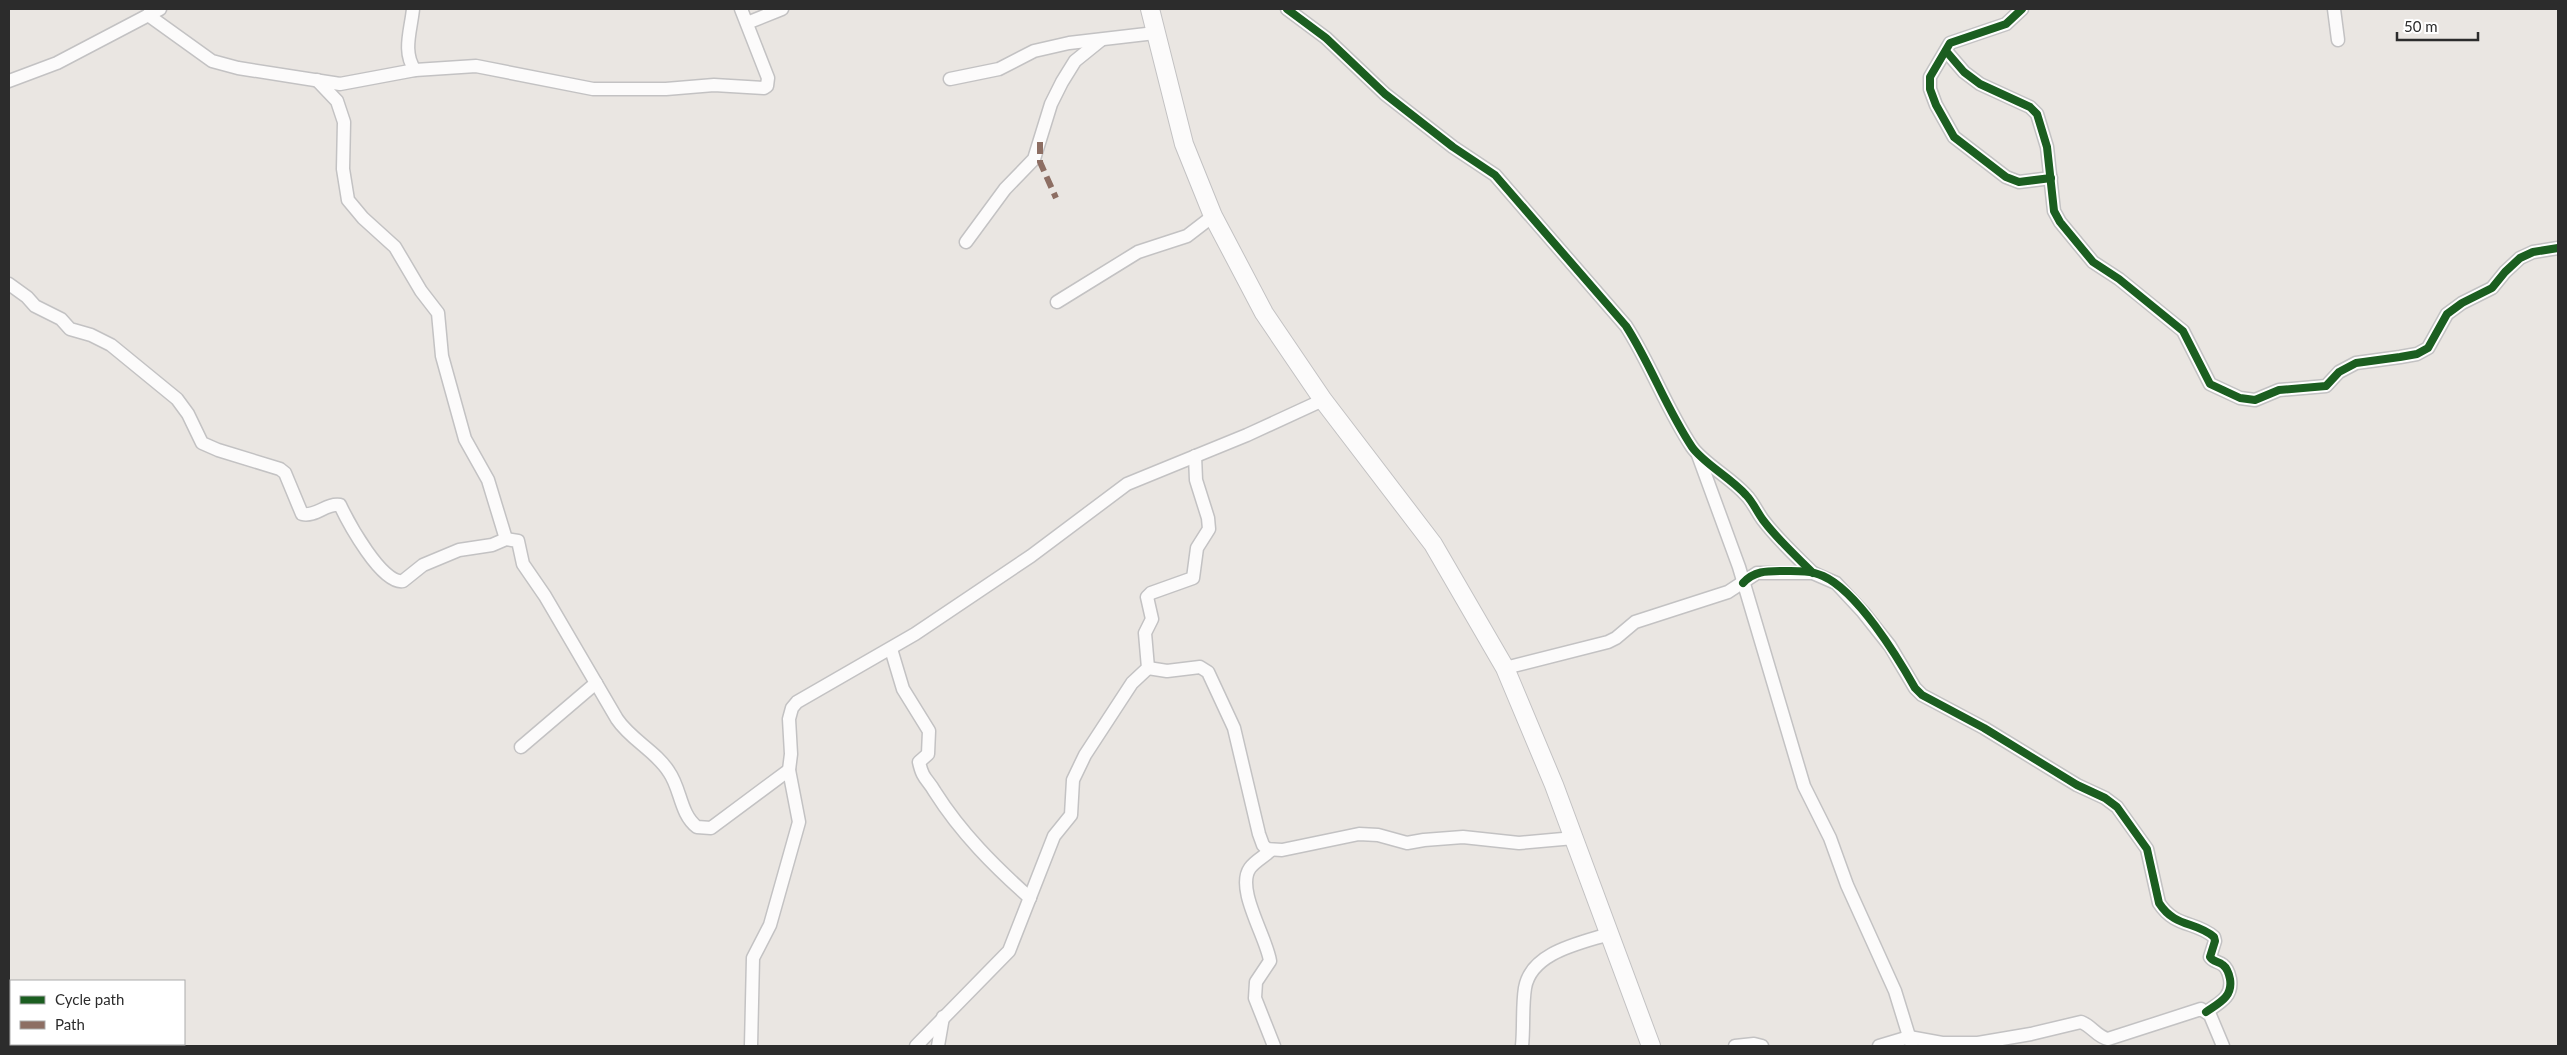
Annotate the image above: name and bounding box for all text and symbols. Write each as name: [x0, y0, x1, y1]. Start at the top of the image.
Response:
scale bar: [2397, 10, 2478, 42]
text: 50 m: [2404, 17, 2438, 35]
legend: [10, 980, 185, 1045]
text: Cycle path: [55, 990, 124, 1008]
text: Path: [55, 1015, 85, 1033]

